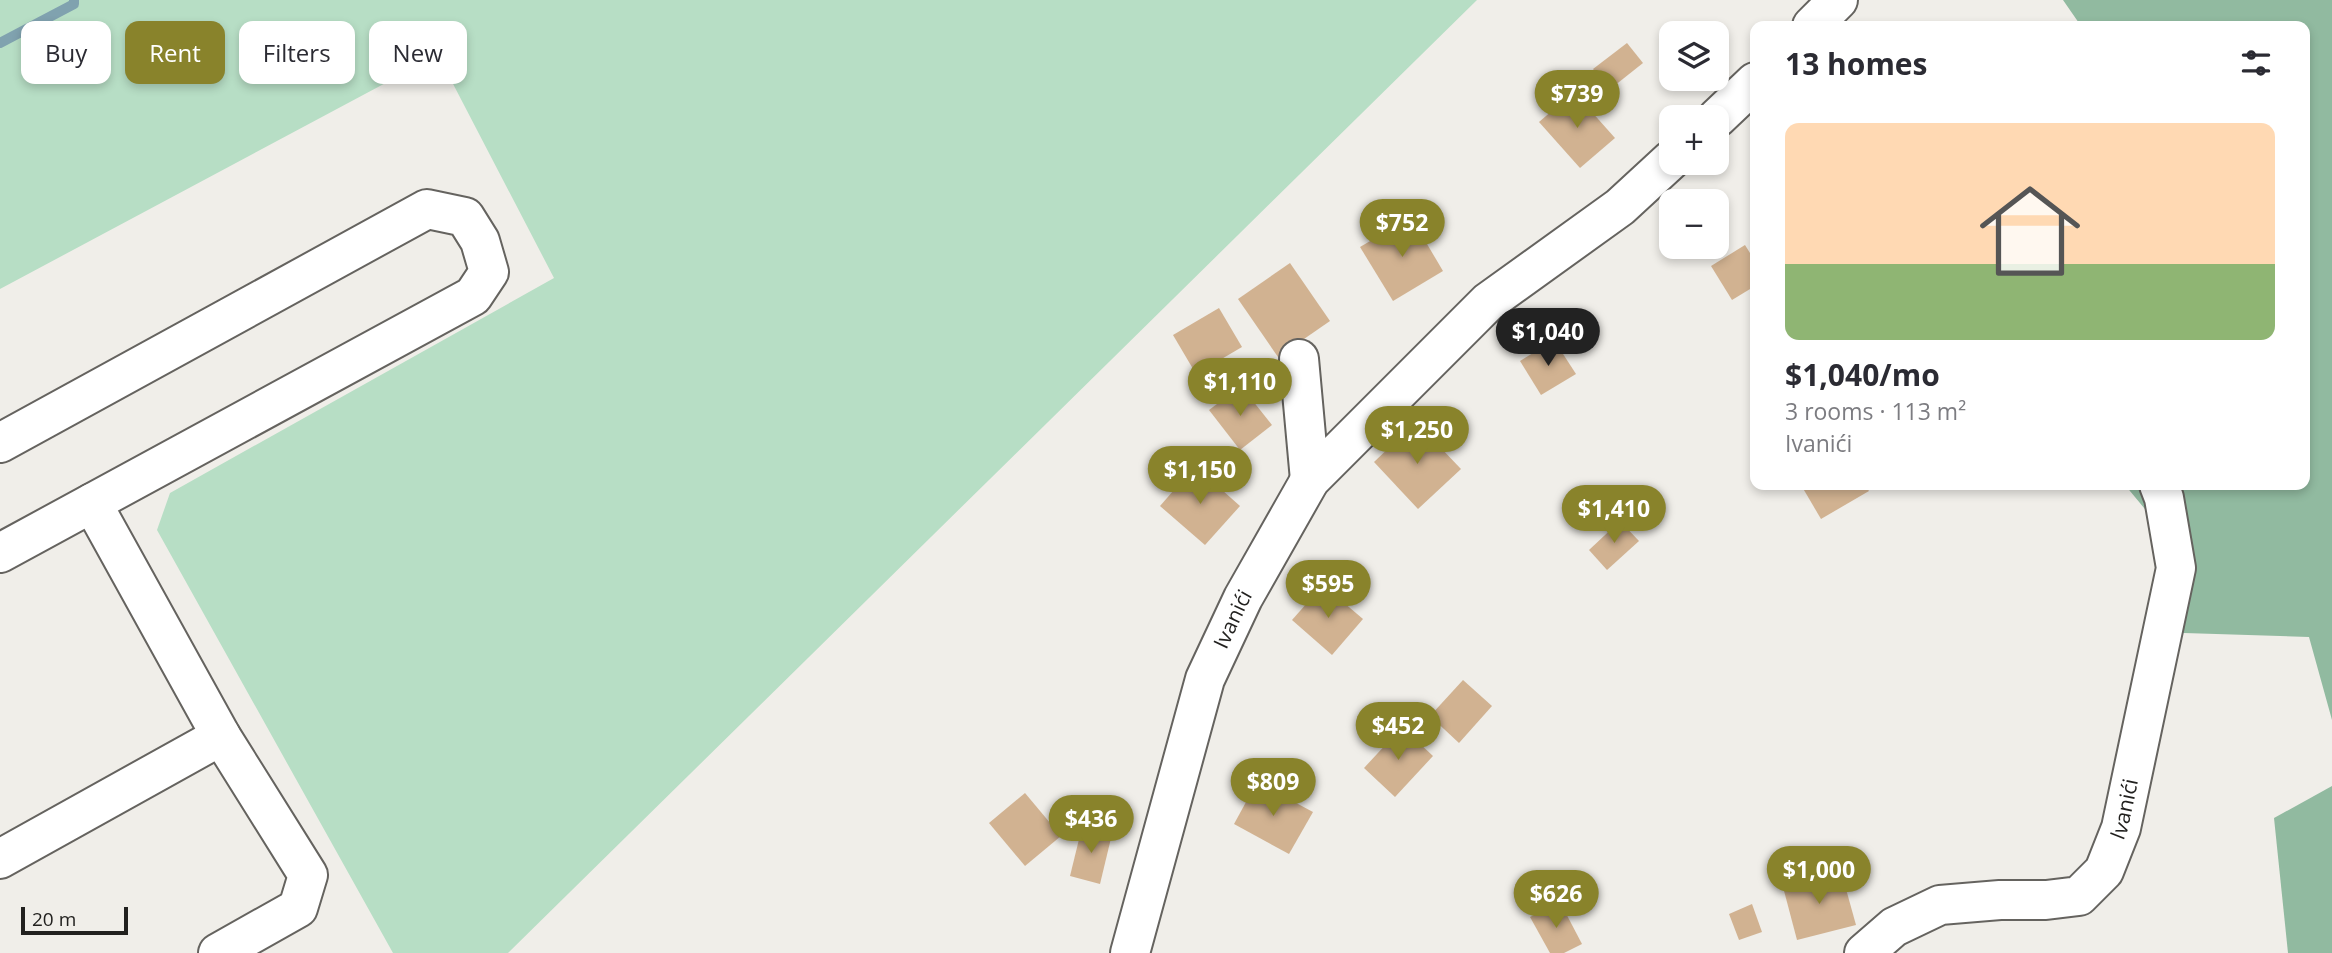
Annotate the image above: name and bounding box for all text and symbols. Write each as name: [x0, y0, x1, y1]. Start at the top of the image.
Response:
chip: Buy: [21, 21, 111, 84]
chip: Rent: [125, 21, 225, 84]
chip: Filters: [239, 21, 355, 84]
chip: New: [369, 21, 467, 84]
map controls: [1659, 21, 1729, 259]
button: layers: [1659, 21, 1729, 91]
text: 13 homes: [1785, 43, 1928, 84]
icon: filters: [2237, 44, 2275, 82]
pin: $739: [1536, 71, 1618, 130]
text: $739: [1551, 77, 1603, 109]
button: +: [1659, 105, 1729, 175]
icon: home: [1967, 168, 2093, 294]
button: −: [1659, 189, 1729, 259]
pin: $752: [1361, 200, 1443, 259]
text: $752: [1376, 206, 1428, 238]
pin: $1,040: [1491, 308, 1605, 368]
text: $1,040: [1512, 315, 1584, 347]
text: $1,040/mo: [1785, 354, 1940, 395]
pin: $1,110: [1183, 358, 1297, 418]
text: $1,110: [1204, 365, 1276, 397]
text: 3 rooms · 113 m²: [1785, 395, 1966, 427]
pin: $1,250: [1360, 406, 1474, 466]
text: $1,250: [1381, 413, 1453, 445]
text: Ivanići: [1785, 427, 1852, 459]
pin: $1,150: [1143, 447, 1257, 506]
text: $1,150: [1164, 453, 1236, 485]
pin: $1,410: [1557, 486, 1671, 545]
text: $1,410: [1578, 492, 1650, 524]
pin: $595: [1287, 560, 1369, 620]
text: $595: [1302, 567, 1354, 599]
street label: Ivanići: [1206, 584, 1258, 653]
pin: $452: [1357, 702, 1439, 762]
text: $452: [1372, 709, 1424, 741]
pin: $809: [1232, 758, 1314, 818]
text: $809: [1247, 765, 1299, 797]
street label: Ivanići: [2103, 776, 2144, 844]
pin: $436: [1050, 796, 1132, 855]
text: $436: [1065, 802, 1117, 834]
pin: $1,000: [1762, 846, 1876, 906]
text: $1,000: [1783, 853, 1855, 885]
pin: $626: [1515, 870, 1597, 930]
text: $626: [1530, 877, 1582, 909]
scale bar: [21, 904, 128, 936]
text: 20 m: [32, 906, 76, 932]

